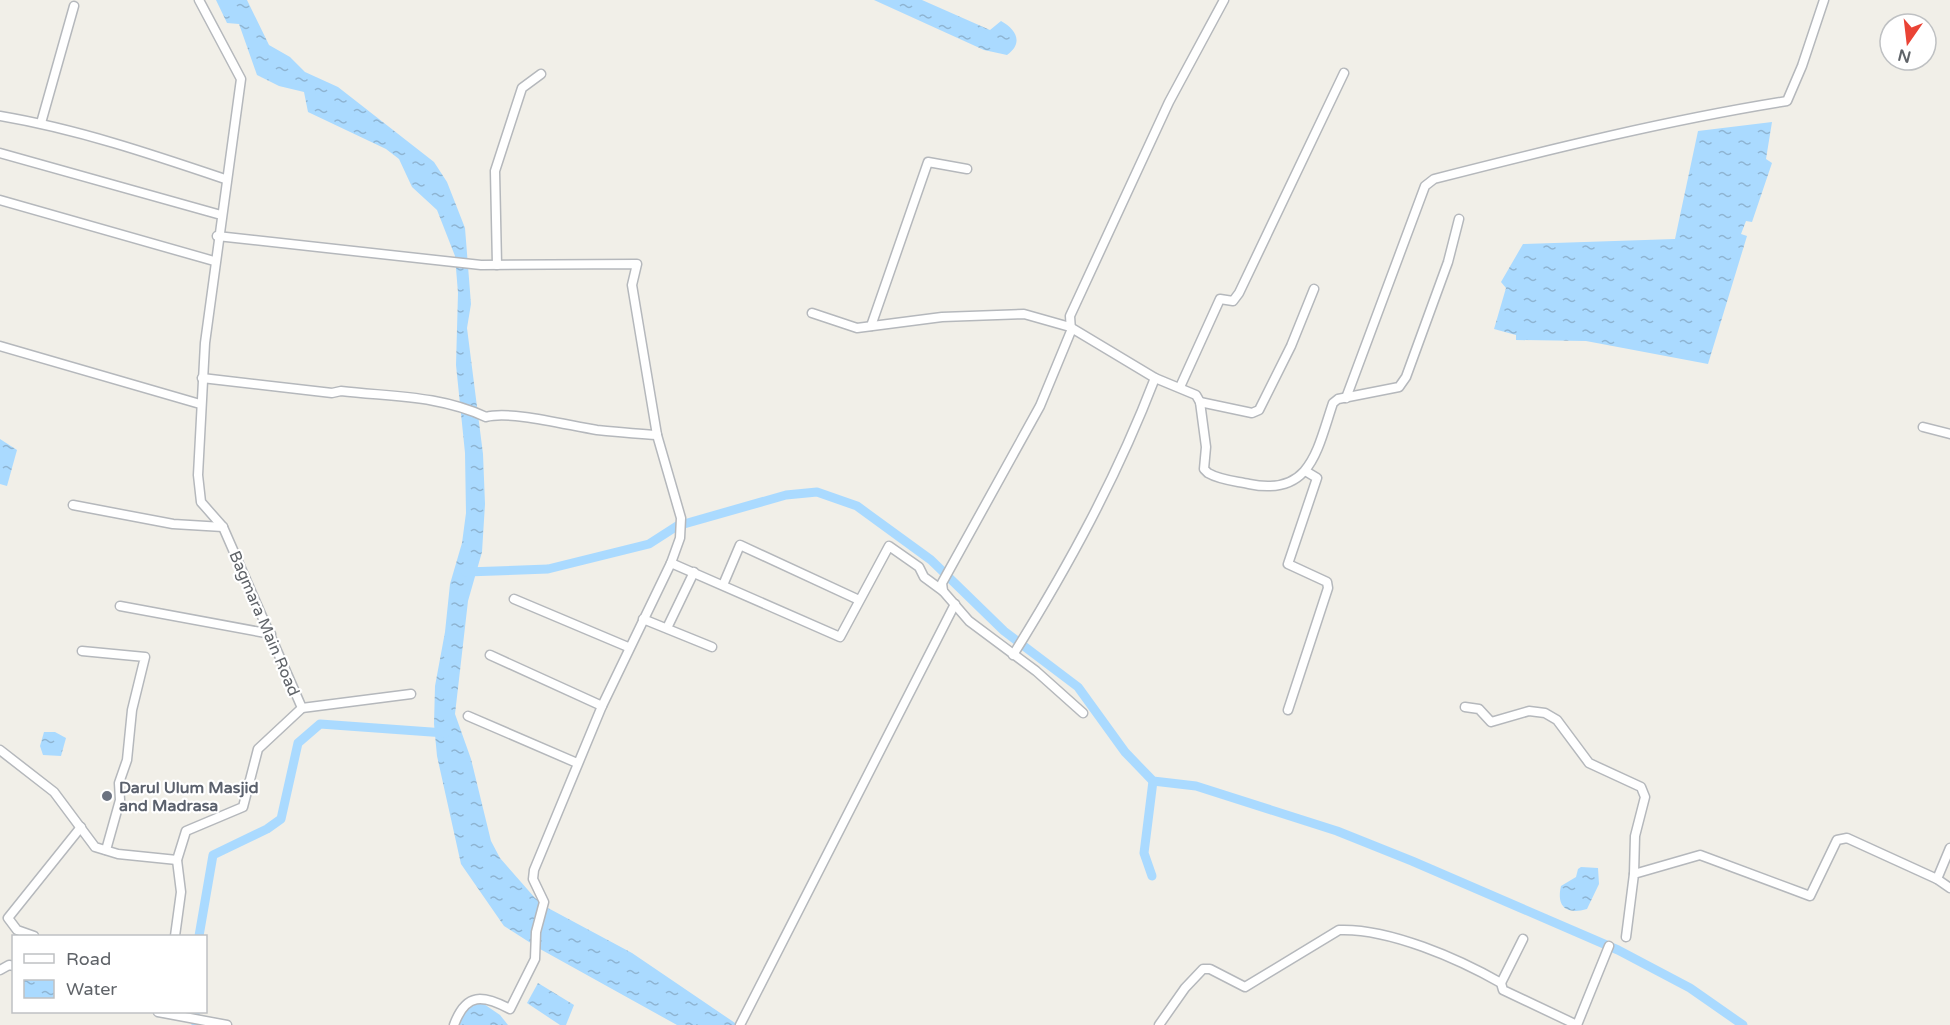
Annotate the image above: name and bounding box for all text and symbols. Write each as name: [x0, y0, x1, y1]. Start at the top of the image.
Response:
north arrow: [1878, 12, 1938, 72]
text: N: [1896, 44, 1913, 67]
street label: Bagmara Main Road: [224, 548, 304, 699]
place label: Darul Ulum Masjid and Madrasa: [119, 778, 259, 816]
marker: Darul Ulum Masjid and Madrasa: [100, 789, 114, 803]
legend: [12, 935, 207, 1013]
text: Road: [66, 948, 111, 970]
text: Water: [66, 978, 117, 1000]

